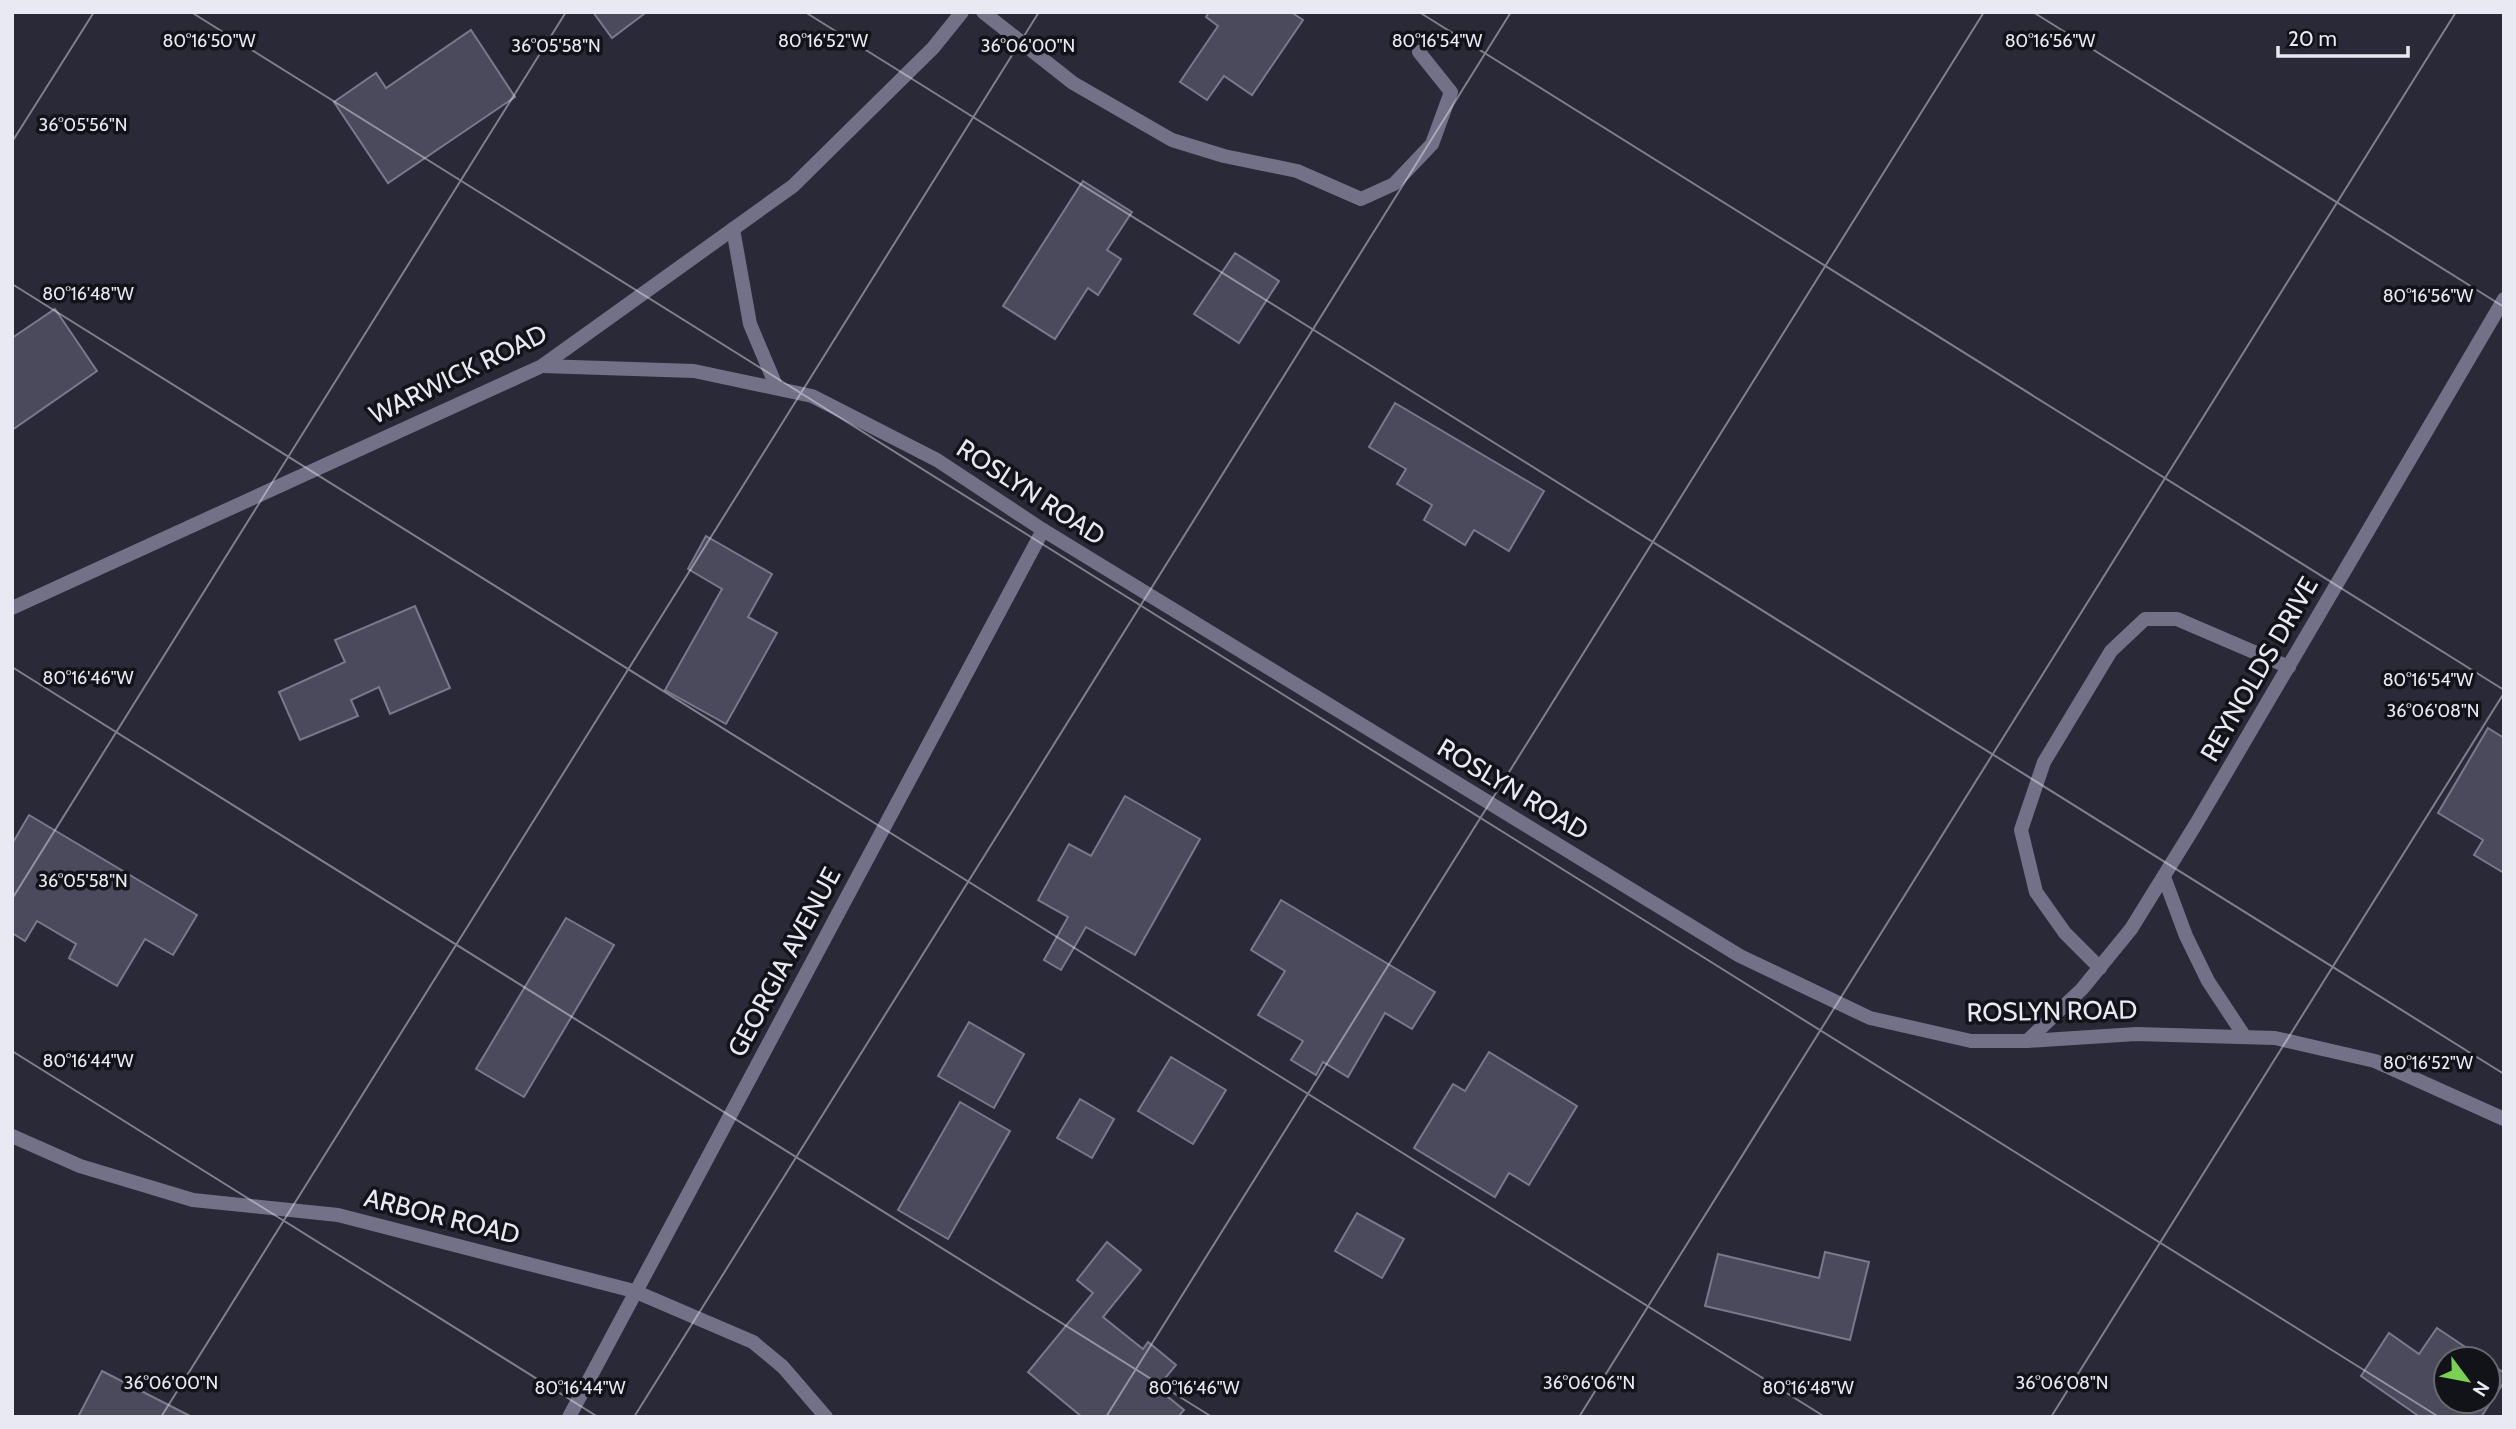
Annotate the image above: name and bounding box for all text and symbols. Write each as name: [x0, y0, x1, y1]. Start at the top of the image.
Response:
scale bar: [2278, 14, 2408, 58]
text: 20 m: [2288, 26, 2337, 51]
text: 80°16'50"W: [162, 30, 256, 52]
text: 80°16'52"W: [778, 30, 868, 52]
text: 80°16'54"W: [1392, 30, 1482, 52]
text: 80°16'56"W: [2005, 30, 2095, 52]
text: 36°05'58"N: [511, 35, 601, 57]
text: 36°06'00"N: [981, 35, 1075, 57]
text: 36°05'56"N: [39, 114, 127, 136]
text: 80°16'48"W: [42, 283, 134, 305]
text: 80°16'56"W: [2383, 285, 2473, 307]
street label: WARWICK ROAD: [364, 317, 552, 431]
street label: ROSLYN ROAD: [951, 432, 1111, 552]
street label: REYNOLDS DRIVE: [2193, 571, 2325, 767]
text: 80°16'46"W: [42, 667, 134, 689]
text: 80°16'54"W: [2383, 669, 2473, 691]
text: 36°06'08"N: [2387, 700, 2479, 722]
street label: ROSLYN ROAD: [1432, 731, 1594, 847]
street label: GEORGIA AVENUE: [721, 862, 847, 1062]
text: 36°05'58"N: [38, 870, 128, 892]
street label: ROSLYN ROAD: [1966, 994, 2138, 1028]
text: 80°16'44"W: [43, 1050, 133, 1072]
text: 80°16'52"W: [2383, 1052, 2473, 1074]
street label: ARBOR ROAD: [361, 1181, 523, 1251]
north arrow: [2432, 1345, 2502, 1415]
text: 36°06'00"N: [124, 1372, 218, 1394]
text: 36°06'06"N: [1543, 1372, 1635, 1394]
text: 36°06'08"N: [2016, 1372, 2108, 1394]
text: 80°16'44"W: [535, 1377, 625, 1399]
text: 80°16'46"W: [1148, 1377, 1240, 1399]
text: 80°16'48"W: [1762, 1377, 1854, 1399]
text: N: [2468, 1377, 2494, 1401]

